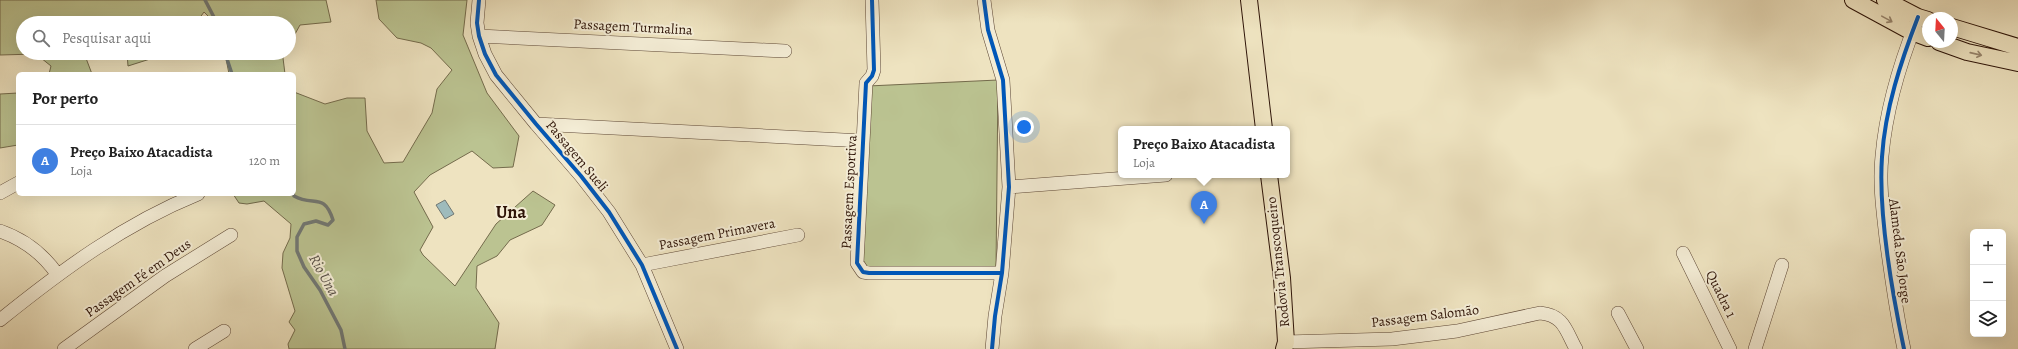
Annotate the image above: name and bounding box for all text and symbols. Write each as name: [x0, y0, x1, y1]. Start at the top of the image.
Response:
north arrow: [1922, 12, 1958, 48]
street label: Passagem Turmalina: [573, 14, 694, 40]
one-way arrow: [1881, 15, 1893, 23]
search box: [16, 16, 296, 60]
icon: search: [30, 27, 52, 49]
text: Pesquisar aqui: [62, 28, 151, 48]
one-way arrow: [1969, 51, 1982, 59]
text: Por perto: [32, 87, 98, 110]
street label: Passagem Sueli: [541, 116, 613, 196]
your location: [1014, 117, 1034, 137]
popup: [1118, 126, 1290, 178]
street label: Passagem Esportiva: [837, 134, 861, 250]
text: Preço Baixo Atacadista: [1133, 134, 1275, 154]
text: Preço Baixo Atacadista: [70, 142, 213, 162]
text: A: [41, 152, 49, 169]
text: 120 m: [249, 152, 280, 169]
text: Loja: [1133, 154, 1155, 171]
text: Loja: [70, 162, 92, 179]
pin: A: [1191, 191, 1217, 224]
street label: Rodovia Transcoqueiro: [1262, 196, 1294, 328]
street label: Alameda São Jorge: [1884, 196, 1916, 305]
district label: Una: [496, 200, 526, 224]
street label: Passagem Primavera: [657, 213, 777, 255]
map controls: [1970, 229, 2006, 337]
button: +: [1970, 229, 2006, 265]
street label: Passagem Fé em Deus: [81, 234, 195, 322]
water label: Rio Una: [304, 250, 344, 300]
button: −: [1970, 265, 2006, 301]
street label: Quadra 1: [1701, 267, 1741, 321]
street label: Passagem Salomão: [1370, 300, 1480, 332]
button: layers: [1970, 301, 2006, 337]

